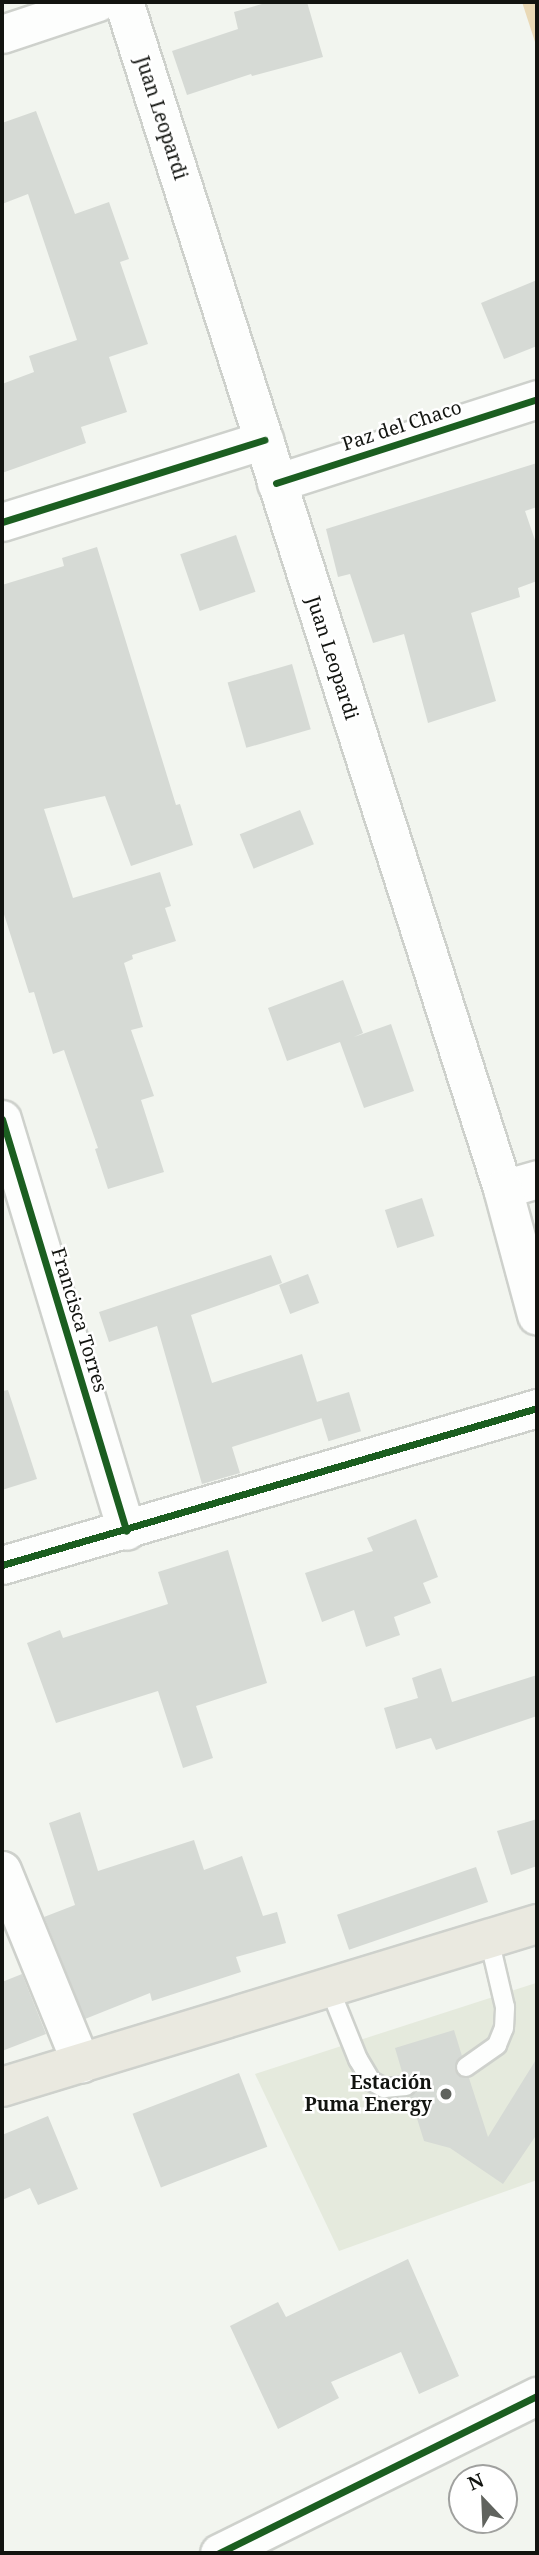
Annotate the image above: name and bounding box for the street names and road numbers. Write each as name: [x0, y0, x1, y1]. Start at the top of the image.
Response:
street label: Juan Leopardi: [130, 53, 192, 183]
street label: Paz del Chaco: [339, 396, 465, 456]
street label: Juan Leopardi: [301, 593, 363, 723]
street label: Francisca Torres: [46, 1245, 112, 1395]

